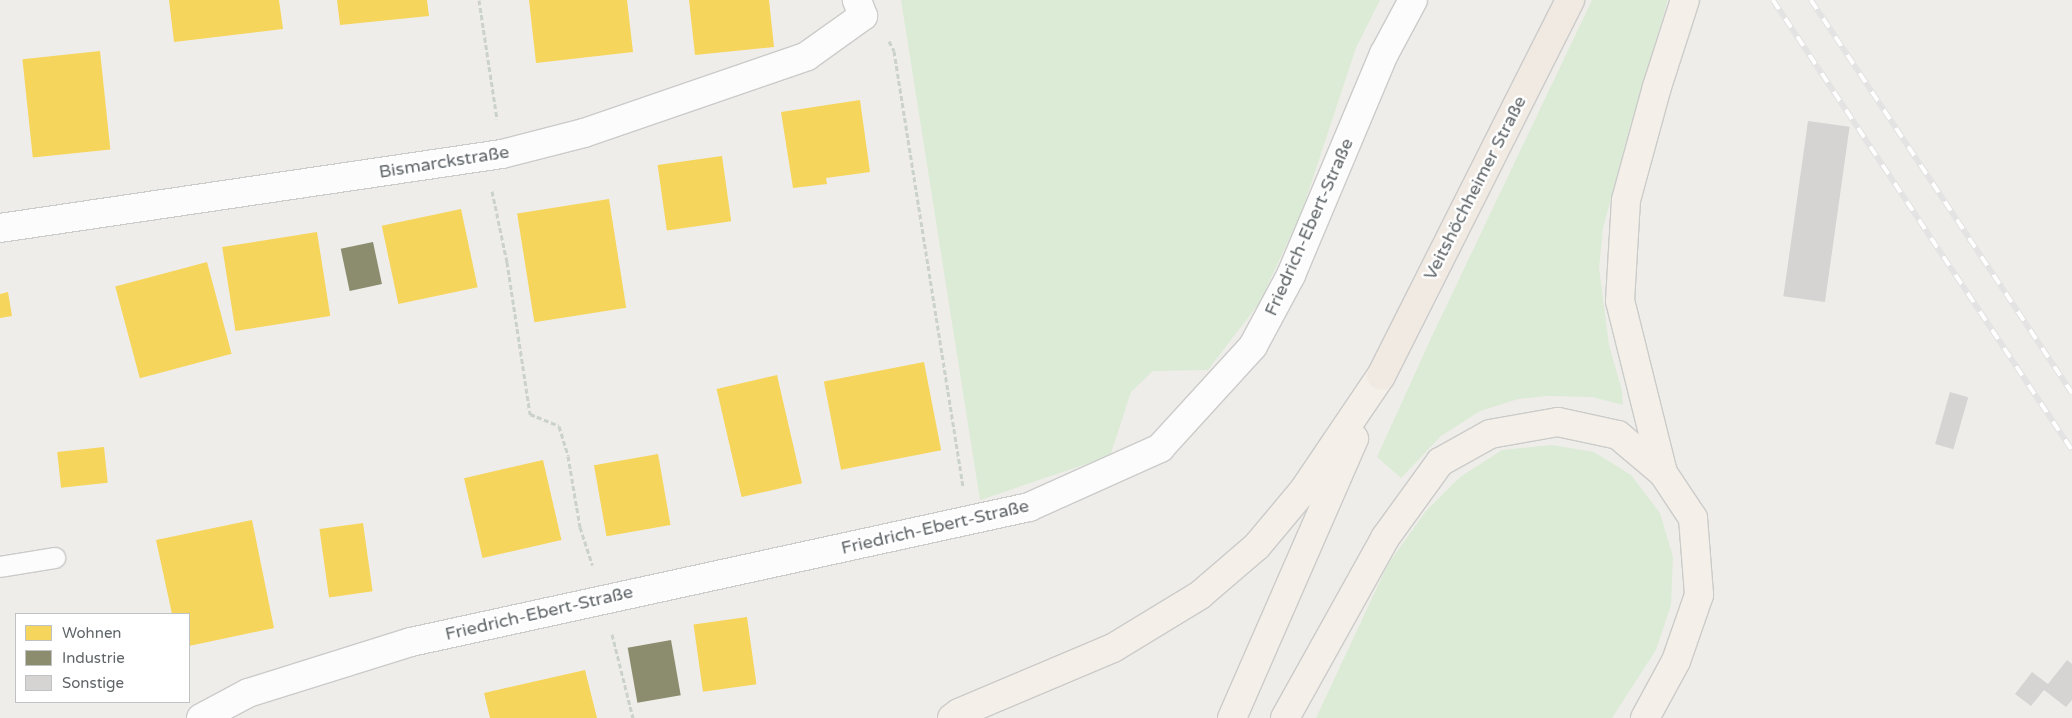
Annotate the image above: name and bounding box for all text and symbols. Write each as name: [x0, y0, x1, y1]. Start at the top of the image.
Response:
street label: Veitshöchheimer Straße: [1419, 92, 1531, 284]
street label: Friedrich-Ebert-Straße: [1260, 135, 1358, 319]
street label: Bismarckstraße: [377, 141, 511, 183]
street label: Friedrich-Ebert-Straße: [839, 495, 1031, 559]
street label: Friedrich-Ebert-Straße: [443, 581, 635, 645]
legend: [15, 613, 190, 703]
text: Wohnen: [62, 624, 122, 642]
text: Industrie: [62, 649, 125, 667]
text: Sonstige: [62, 674, 124, 692]

